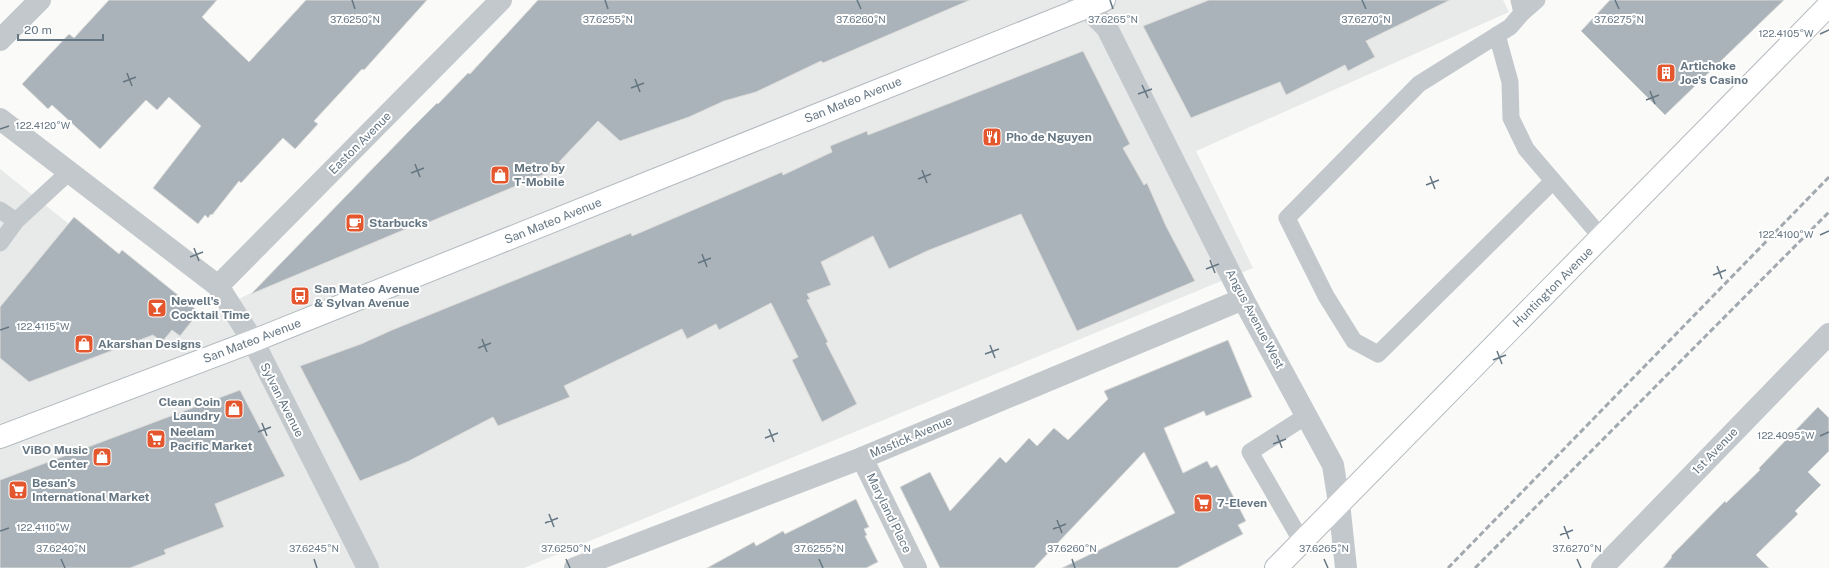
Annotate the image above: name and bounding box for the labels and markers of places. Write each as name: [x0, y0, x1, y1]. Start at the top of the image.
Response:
place label: Artichoke Joe's Casino: [1680, 59, 1748, 87]
building icon: Artichoke Joe's Casino: [1655, 62, 1677, 84]
restaurant icon: Pho de Nguyen: [981, 126, 1003, 148]
place label: Pho de Nguyen: [1006, 130, 1092, 144]
place label: Metro by T-Mobile: [514, 161, 565, 189]
shop icon: Metro by T-Mobile: [489, 164, 511, 186]
cafe icon: Starbucks: [344, 212, 366, 234]
place label: Starbucks: [369, 216, 428, 230]
place label: San Mateo Avenue & Sylvan Avenue: [314, 282, 420, 310]
bus stop icon: San Mateo Avenue & Sylvan Avenue: [289, 285, 311, 307]
place label: Newell's Cocktail Time: [171, 294, 250, 322]
bar icon: Newell's Cocktail Time: [146, 297, 168, 319]
shop icon: Akarshan Designs: [73, 333, 95, 355]
place label: Akarshan Designs: [98, 337, 201, 351]
place label: Clean Coin Laundry: [158, 395, 220, 423]
shop icon: Clean Coin Laundry: [223, 398, 245, 420]
place label: Neelam Pacific Market: [170, 425, 252, 453]
supermarket icon: Neelam Pacific Market: [145, 428, 167, 450]
place label: ViBO Music Center: [22, 443, 88, 471]
shop icon: ViBO Music Center: [91, 446, 113, 468]
place label: Besan’s International Market: [32, 476, 150, 504]
supermarket icon: Besan’s International Market: [7, 479, 29, 501]
supermarket icon: 7-Eleven: [1192, 492, 1214, 514]
place label: 7-Eleven: [1217, 496, 1267, 510]

